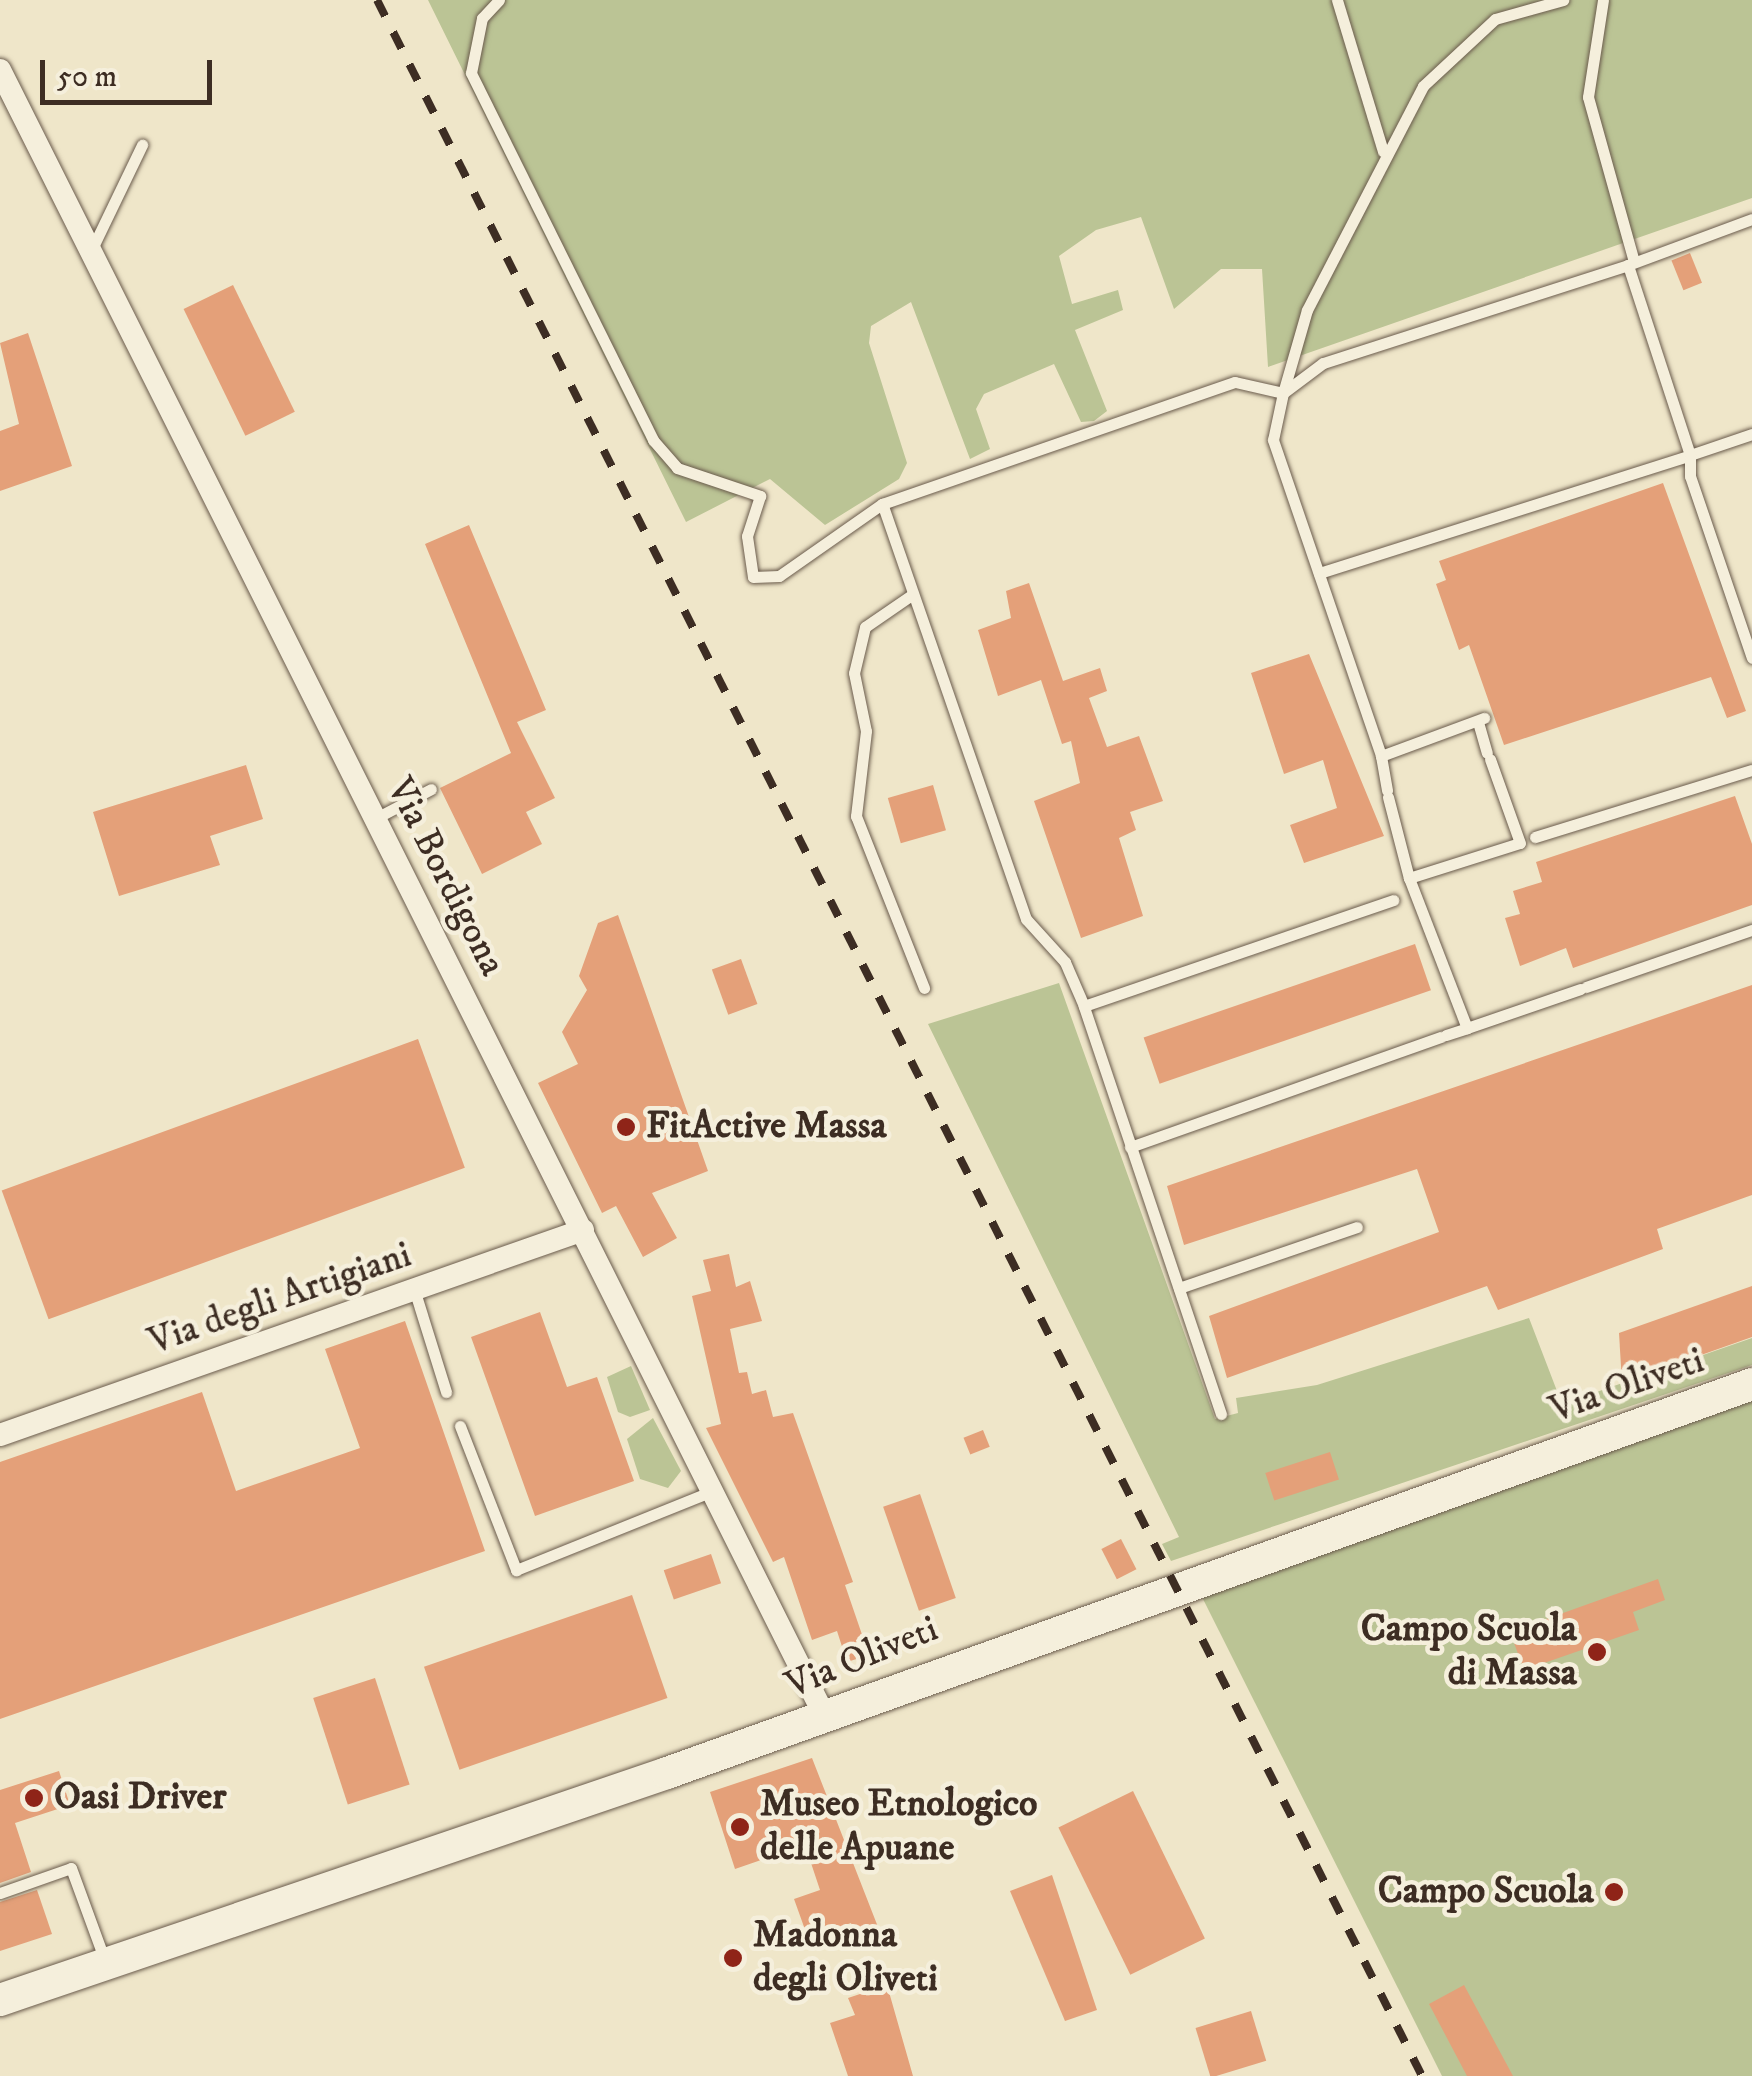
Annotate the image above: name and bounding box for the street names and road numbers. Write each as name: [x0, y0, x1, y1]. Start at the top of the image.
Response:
street label: Via Bordigona: [376, 770, 514, 984]
street label: Via degli Artigiani: [143, 1233, 417, 1365]
street label: Via Oliveti: [1544, 1338, 1710, 1434]
street label: Via Oliveti: [779, 1607, 945, 1709]

